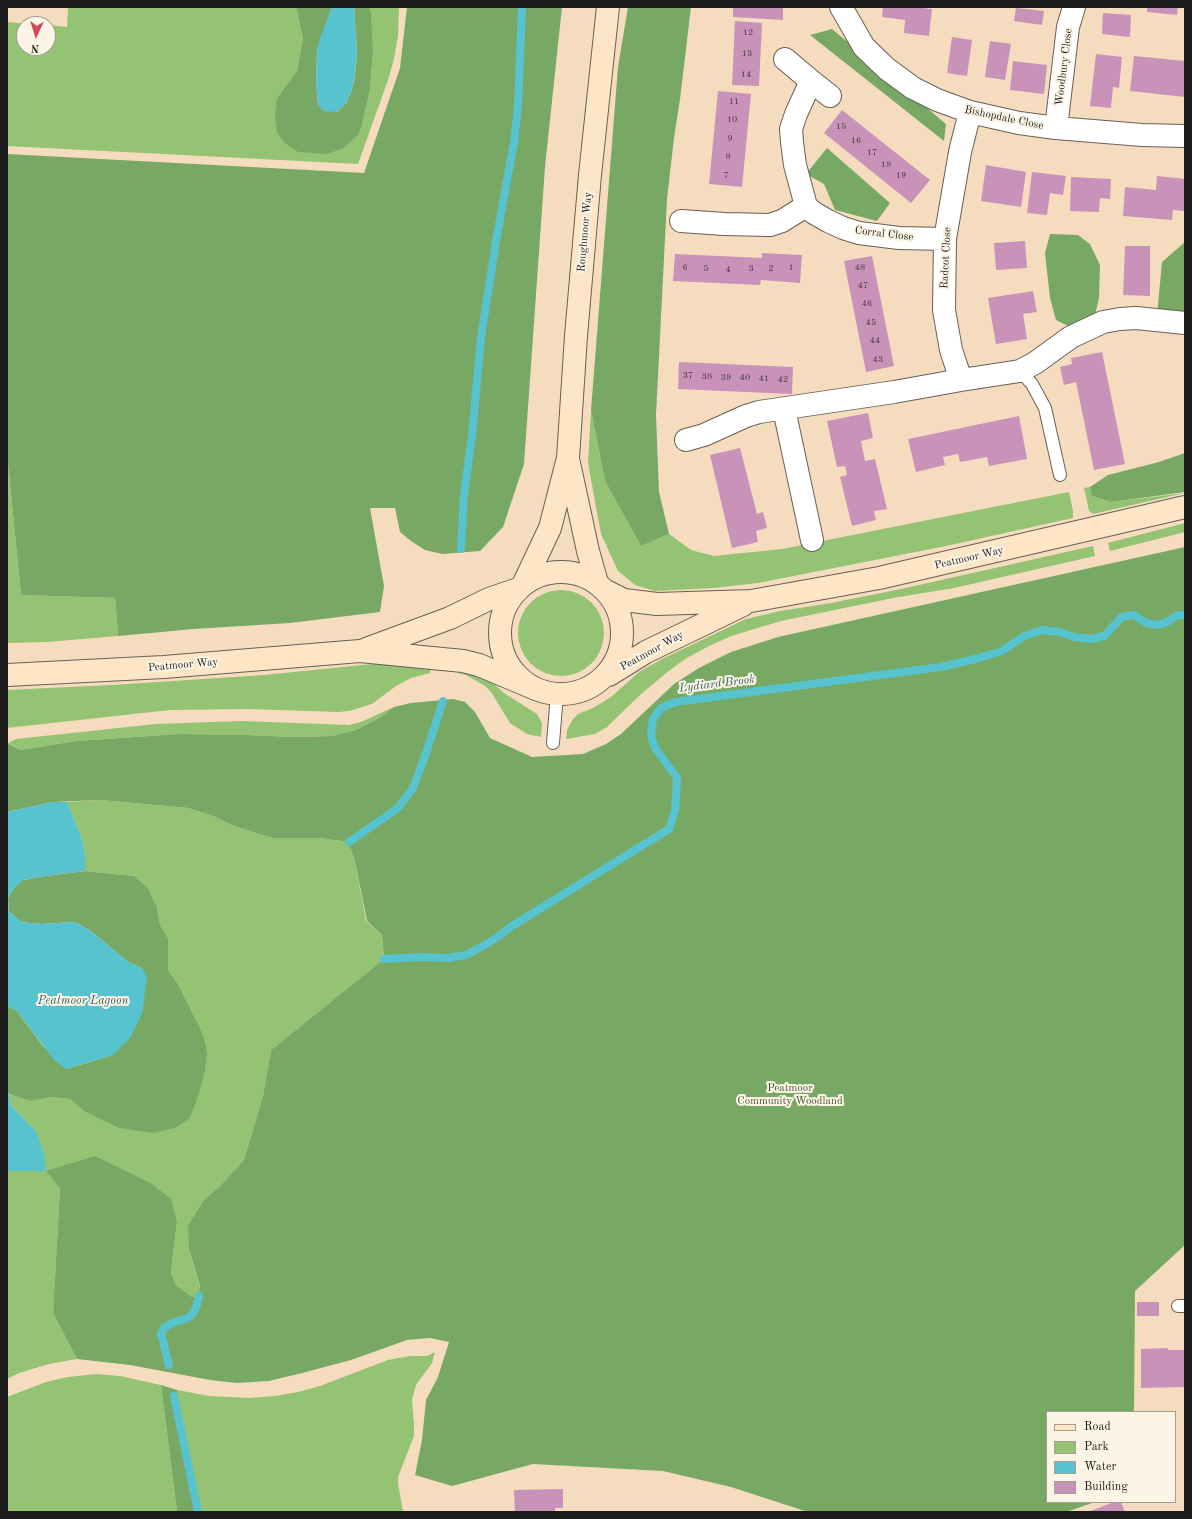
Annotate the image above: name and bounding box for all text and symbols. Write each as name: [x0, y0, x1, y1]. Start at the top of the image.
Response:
north arrow: [16, 16, 56, 56]
house number: 12: [743, 28, 753, 38]
street label: Woodbury Close: [1053, 28, 1075, 106]
text: N: [31, 42, 40, 53]
house number: 13: [742, 49, 752, 59]
house number: 14: [741, 70, 751, 80]
house number: 11: [729, 97, 739, 107]
street label: Bishopdale Close: [963, 103, 1045, 133]
house number: 10: [727, 115, 737, 125]
house number: 15: [836, 122, 846, 132]
house number: 9: [727, 134, 733, 144]
house number: 16: [851, 136, 861, 146]
house number: 17: [867, 148, 877, 158]
house number: 8: [725, 152, 731, 162]
house number: 18: [881, 160, 891, 170]
house number: 7: [723, 171, 729, 181]
house number: 19: [896, 171, 906, 181]
street label: Roughmoor Way: [575, 191, 595, 273]
street label: Corral Close: [854, 224, 914, 244]
street label: Radcot Close: [938, 227, 954, 289]
house number: 6: [682, 263, 688, 273]
house number: 1: [788, 263, 794, 273]
house number: 48: [855, 263, 865, 273]
house number: 5: [703, 264, 709, 274]
house number: 3: [748, 264, 754, 274]
house number: 2: [768, 264, 774, 274]
house number: 4: [725, 265, 731, 275]
house number: 47: [858, 281, 868, 291]
house number: 46: [862, 299, 872, 309]
house number: 45: [866, 318, 876, 328]
house number: 44: [870, 336, 880, 346]
house number: 43: [873, 355, 883, 365]
house number: 37: [683, 371, 693, 381]
house number: 38: [702, 372, 712, 382]
house number: 39: [721, 373, 731, 383]
house number: 40: [740, 373, 750, 383]
house number: 41: [759, 374, 769, 384]
house number: 42: [778, 375, 788, 385]
street label: Peatmoor Way: [933, 544, 1005, 572]
street label: Peatmoor Way: [618, 628, 686, 674]
street label: Peatmoor Way: [147, 655, 219, 675]
water label: Lydiard Brook: [678, 672, 756, 696]
water label: Peatmoor Lagoon: [38, 994, 128, 1008]
park label: Peatmoor Community Woodland: [737, 1081, 843, 1107]
legend: [1046, 1411, 1176, 1503]
text: Road: [1084, 1421, 1111, 1433]
text: Park: [1084, 1441, 1109, 1453]
text: Water: [1084, 1461, 1116, 1473]
text: Building: [1084, 1481, 1128, 1493]

